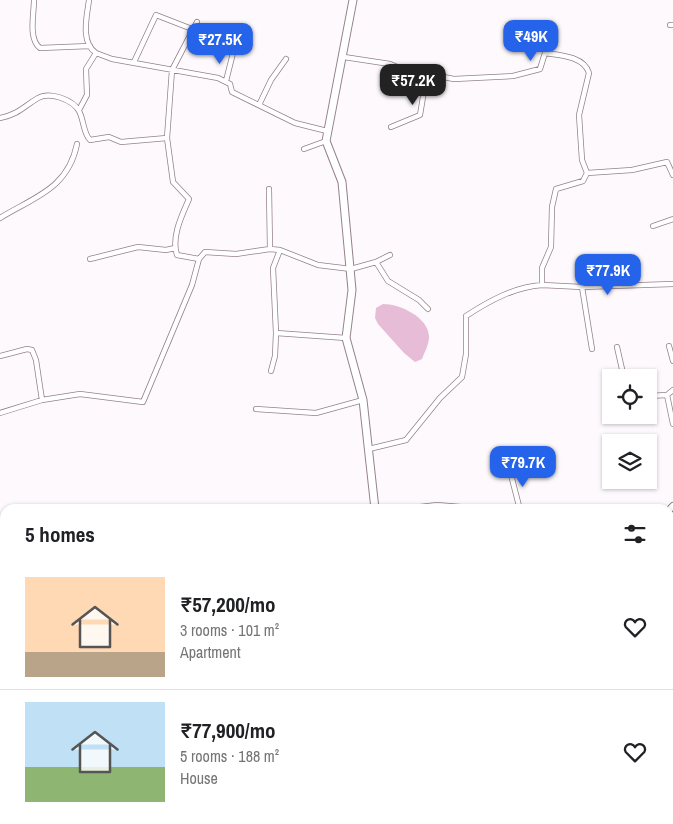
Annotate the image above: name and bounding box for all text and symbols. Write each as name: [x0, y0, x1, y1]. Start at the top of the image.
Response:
pin: ₹49K: [501, 20, 561, 62]
pin: ₹27.5K: [179, 22, 261, 65]
text: ₹49K: [514, 25, 548, 47]
text: ₹27.5K: [198, 28, 242, 50]
pin: ₹57.2K: [372, 64, 454, 106]
text: ₹57.2K: [391, 69, 435, 91]
pin: ₹77.9K: [567, 254, 649, 296]
text: ₹77.9K: [586, 259, 630, 281]
map controls: [602, 369, 657, 489]
button: locate: [602, 369, 657, 424]
button: layers: [602, 434, 657, 489]
pin: ₹79.7K: [482, 446, 564, 488]
text: ₹79.7K: [501, 451, 545, 473]
text: 5 homes: [25, 520, 95, 549]
icon: filters: [621, 520, 649, 548]
text: ₹57,200/mo: [180, 590, 275, 619]
icon: home: [65, 597, 125, 657]
icon: heart: [621, 613, 649, 641]
text: 3 rooms · 101 m²: [180, 619, 279, 641]
text: Apartment: [180, 641, 241, 663]
text: ₹77,900/mo: [180, 716, 275, 745]
icon: home: [65, 722, 125, 782]
icon: heart: [621, 738, 649, 766]
text: 5 rooms · 188 m²: [180, 745, 279, 767]
text: House: [180, 767, 218, 789]

